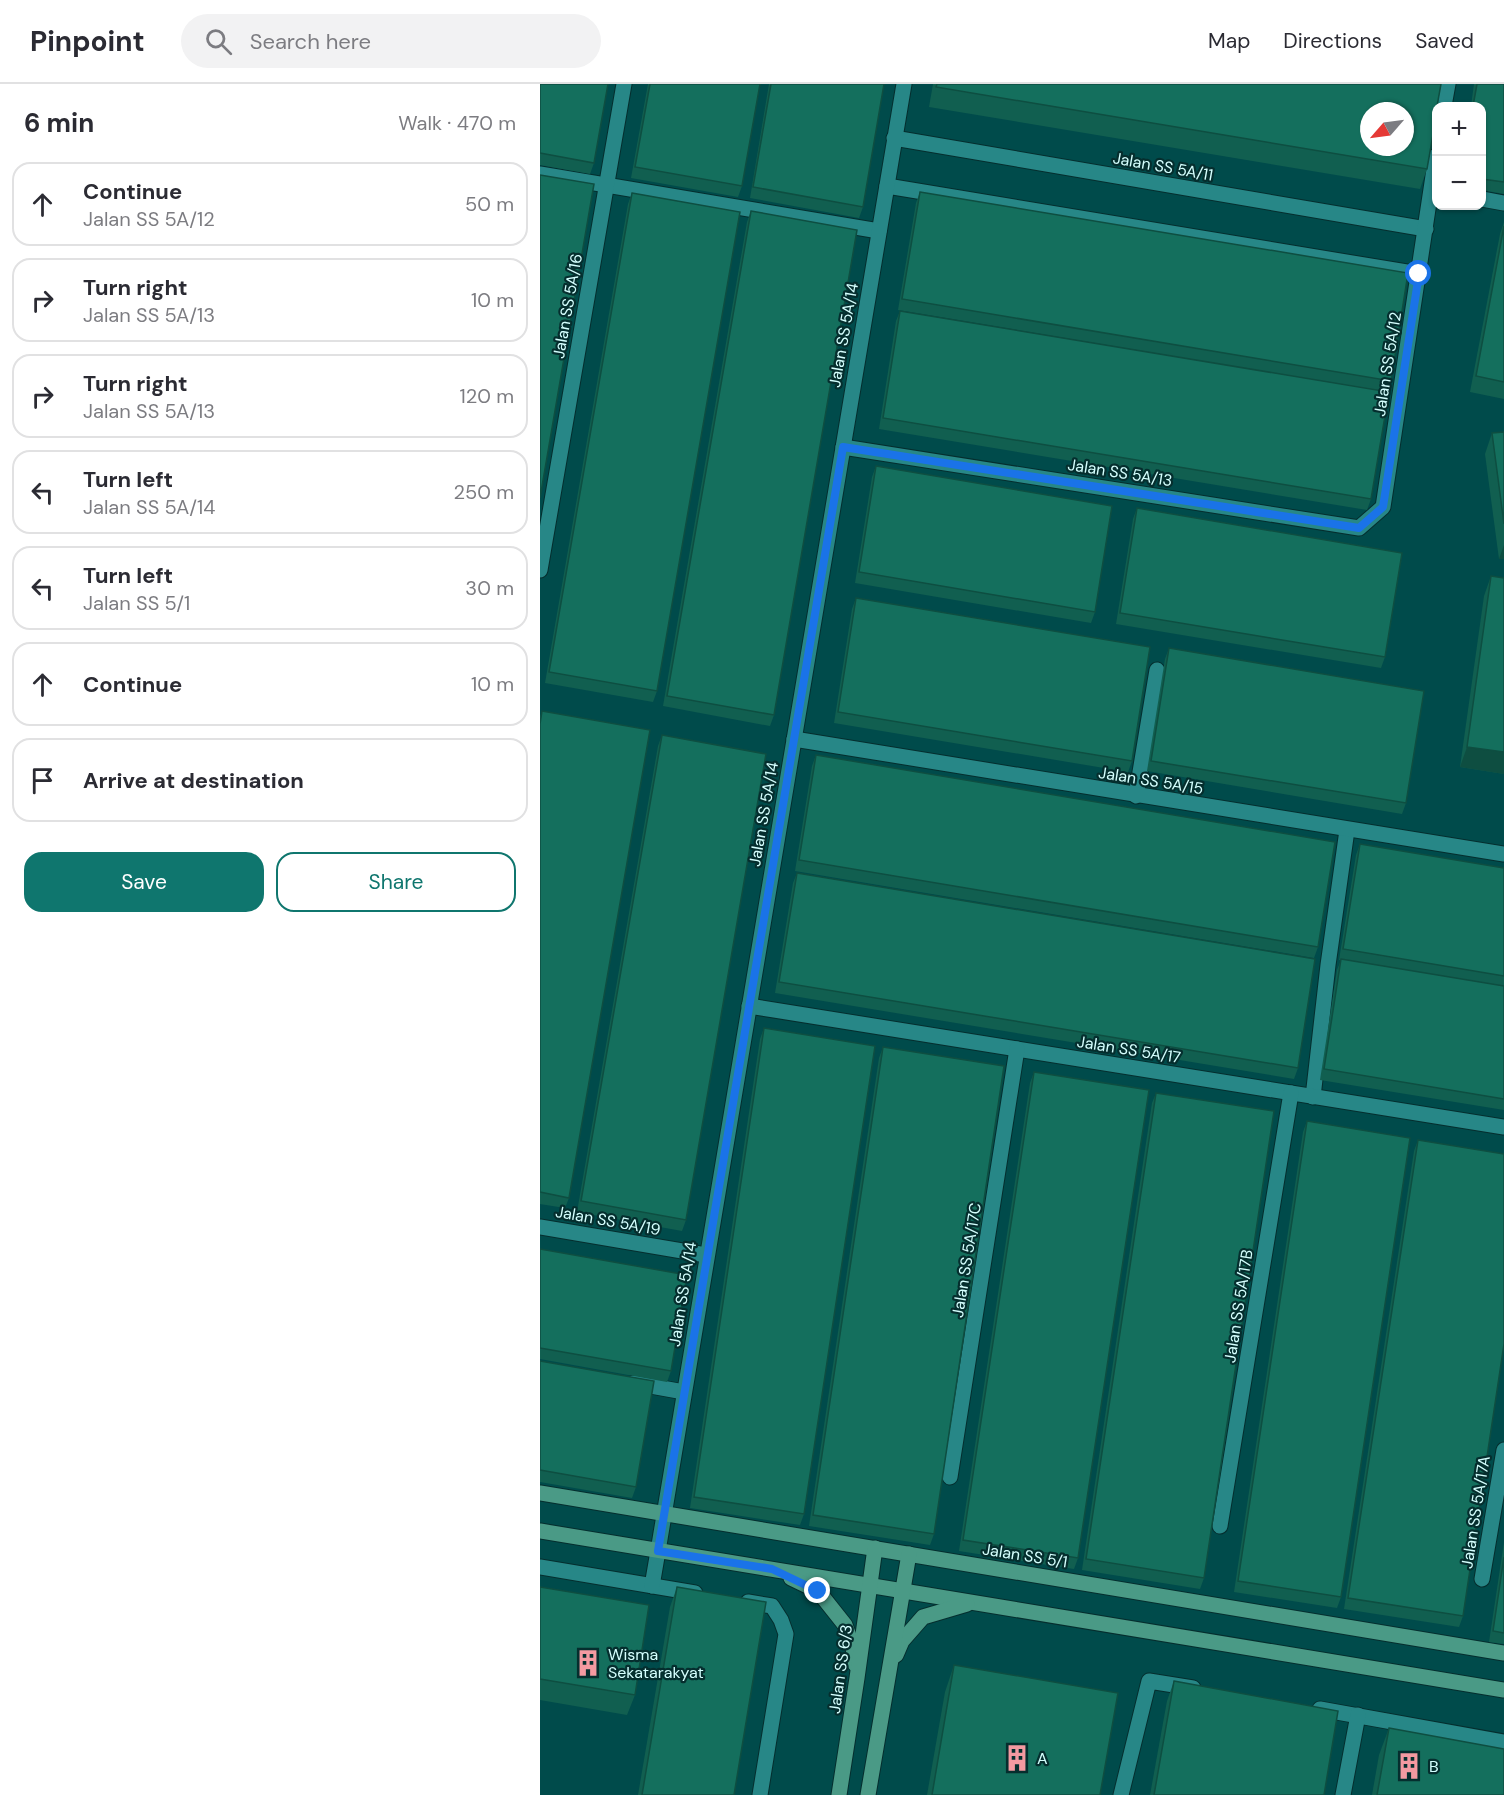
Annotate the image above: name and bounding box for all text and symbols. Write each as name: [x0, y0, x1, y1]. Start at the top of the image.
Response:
search box: [181, 14, 601, 68]
text: Pinpoint: [30, 23, 145, 60]
icon: search: [202, 25, 235, 58]
text: Search here: [250, 27, 371, 56]
text: Map: [1208, 27, 1250, 55]
text: Directions: [1283, 27, 1382, 55]
text: Saved: [1415, 27, 1474, 55]
north arrow: [1360, 102, 1414, 156]
map controls: [1432, 102, 1486, 210]
button: +: [1432, 102, 1486, 156]
text: 6 min: [24, 106, 94, 140]
text: Walk · 470 m: [398, 110, 516, 136]
street label: Jalan SS 5A/11: [1111, 147, 1215, 186]
button: −: [1432, 156, 1486, 210]
text: Continue: [83, 177, 182, 206]
icon: ahead: [26, 188, 59, 221]
text: 50 m: [465, 191, 514, 217]
text: Jalan SS 5A/12: [83, 206, 215, 232]
street label: Jalan SS 5A/16: [548, 252, 587, 360]
route start: [1405, 260, 1431, 286]
text: Turn right: [83, 273, 188, 302]
street label: Jalan SS 5A/14: [824, 281, 863, 389]
icon: right: [26, 284, 59, 317]
text: 10 m: [471, 287, 514, 313]
text: Jalan SS 5A/13: [83, 302, 215, 328]
street label: Jalan SS 5A/12: [1369, 310, 1406, 418]
text: Turn right: [83, 369, 188, 398]
icon: right: [26, 380, 59, 413]
text: 120 m: [460, 383, 514, 409]
text: Jalan SS 5A/13: [83, 398, 215, 424]
street label: Jalan SS 5A/13: [1066, 454, 1174, 491]
text: Turn left: [83, 465, 173, 494]
icon: left: [26, 476, 59, 509]
text: 250 m: [453, 479, 514, 505]
text: Jalan SS 5A/14: [83, 494, 215, 520]
text: Turn left: [83, 561, 173, 590]
icon: left: [26, 572, 59, 605]
text: 30 m: [465, 575, 514, 601]
text: Jalan SS 5/1: [83, 590, 190, 616]
icon: ahead: [26, 668, 59, 701]
text: Continue: [83, 670, 182, 699]
text: 10 m: [471, 671, 514, 697]
street label: Jalan SS 5A/14: [744, 760, 783, 868]
street label: Jalan SS 5A/15: [1097, 762, 1205, 799]
icon: arrive: [26, 764, 59, 797]
text: Arrive at destination: [83, 766, 304, 795]
button: Save: [24, 852, 264, 912]
button: Share: [276, 852, 516, 912]
street label: Jalan SS 5A/17: [1076, 1031, 1182, 1068]
street label: Jalan SS 5A/19: [554, 1201, 662, 1240]
street label: Jalan SS 5A/17C: [947, 1201, 986, 1319]
street label: Jalan SS 5A/14: [664, 1240, 701, 1348]
street label: Jalan SS 5A/17B: [1219, 1248, 1258, 1364]
street label: Jalan SS 5A/17A: [1456, 1454, 1495, 1570]
street label: Jalan SS 5/1: [981, 1538, 1069, 1573]
route end: [804, 1577, 830, 1603]
street label: Jalan SS 6/3: [824, 1623, 857, 1715]
place label: Wisma Sekatarakyat: [608, 1644, 704, 1683]
building icon: Wisma Sekatarakyat: [573, 1648, 603, 1678]
building icon: A: [1002, 1743, 1032, 1773]
place label: A: [1037, 1748, 1048, 1769]
building icon: B: [1394, 1751, 1424, 1781]
place label: B: [1429, 1756, 1439, 1777]

